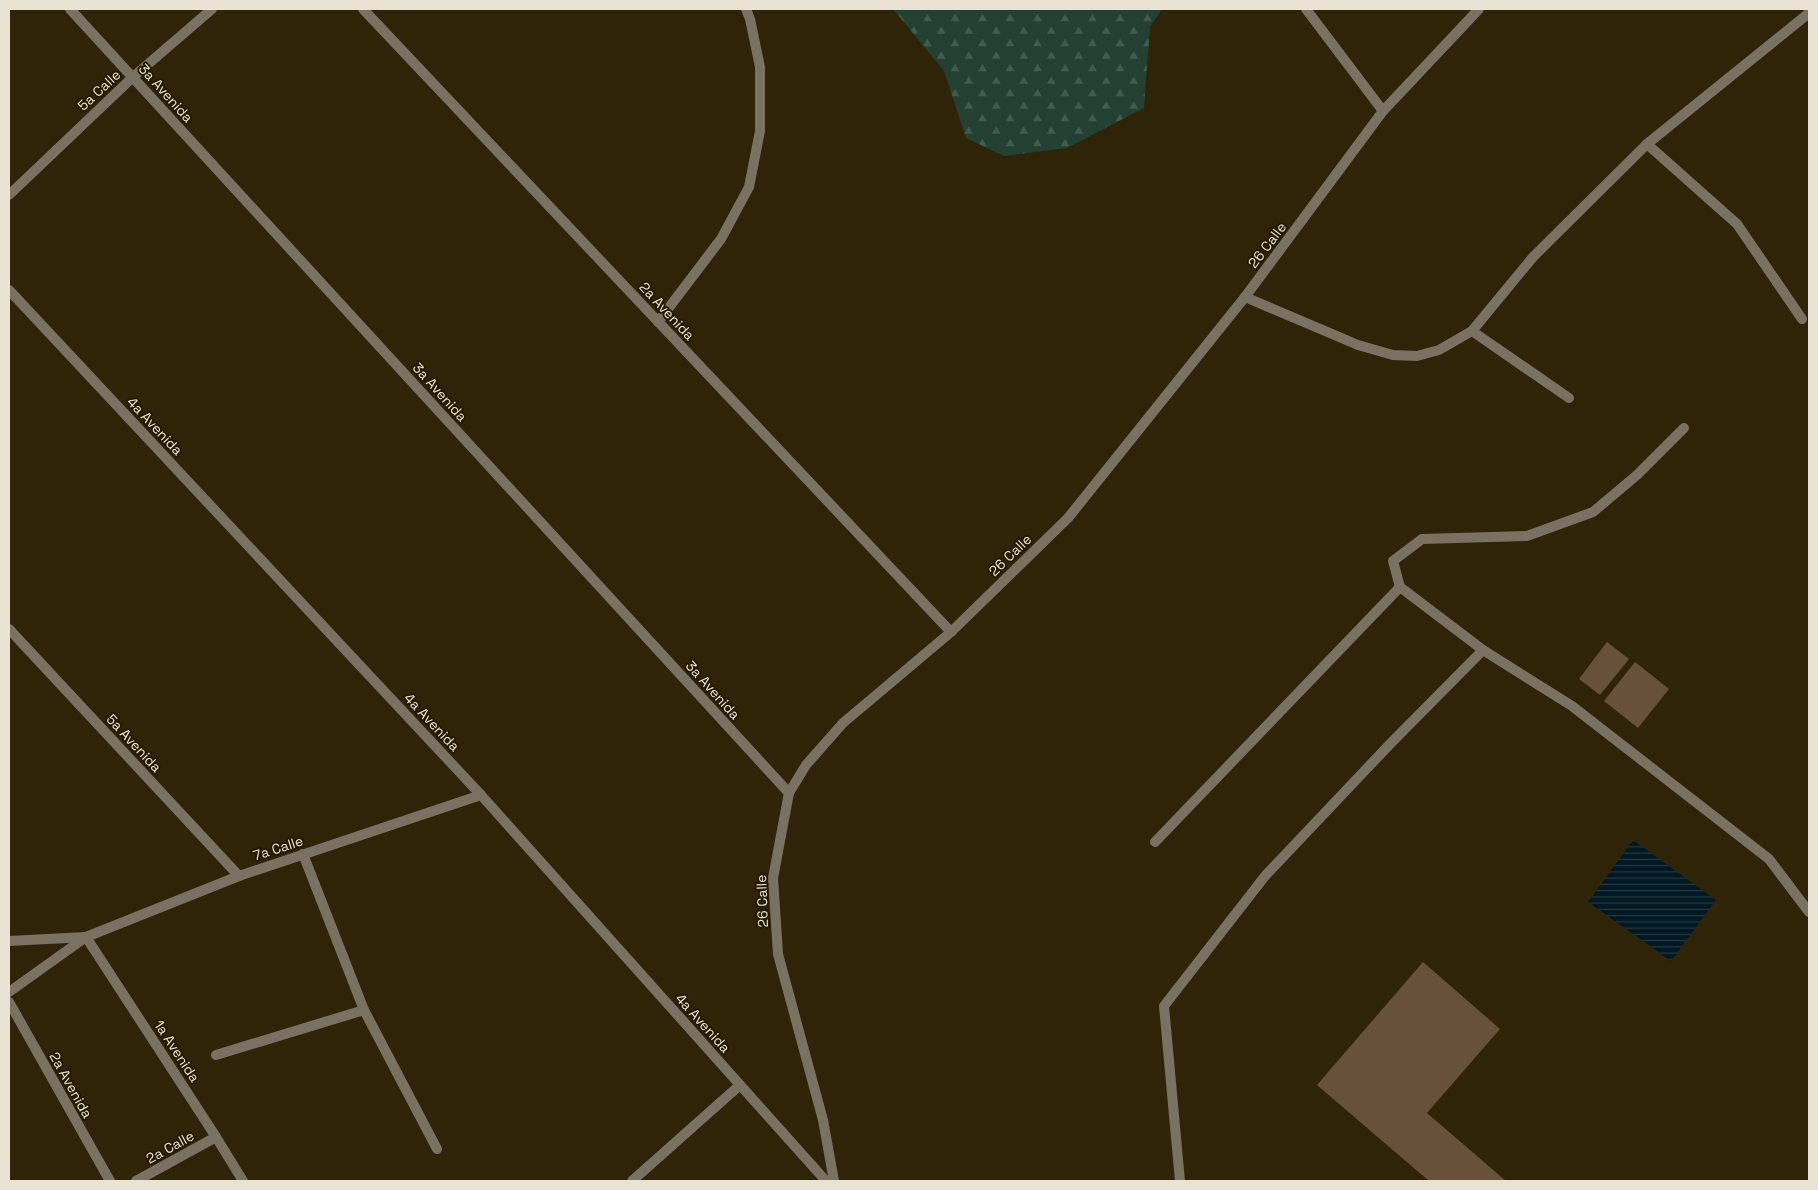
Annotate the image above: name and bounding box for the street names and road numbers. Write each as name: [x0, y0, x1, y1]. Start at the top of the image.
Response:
street label: 3a Avenida: [135, 60, 197, 126]
street label: 5a Calle: [74, 66, 124, 114]
street label: 26 Calle: [1244, 219, 1290, 271]
street label: 2a Avenida: [635, 278, 699, 344]
street label: 3a Avenida: [409, 359, 471, 425]
street label: 4a Avenida: [123, 393, 187, 459]
street label: 26 Calle: [985, 530, 1035, 580]
street label: 3a Avenida: [682, 657, 744, 723]
street label: 4a Avenida: [400, 689, 464, 755]
street label: 5a Avenida: [103, 710, 165, 776]
street label: 7a Calle: [251, 831, 305, 865]
street label: 26 Calle: [752, 874, 772, 928]
street label: 4a Avenida: [672, 990, 734, 1056]
street label: 1a Avenida: [150, 1017, 204, 1085]
street label: 2a Avenida: [45, 1049, 97, 1121]
street label: 2a Calle: [143, 1126, 197, 1168]

